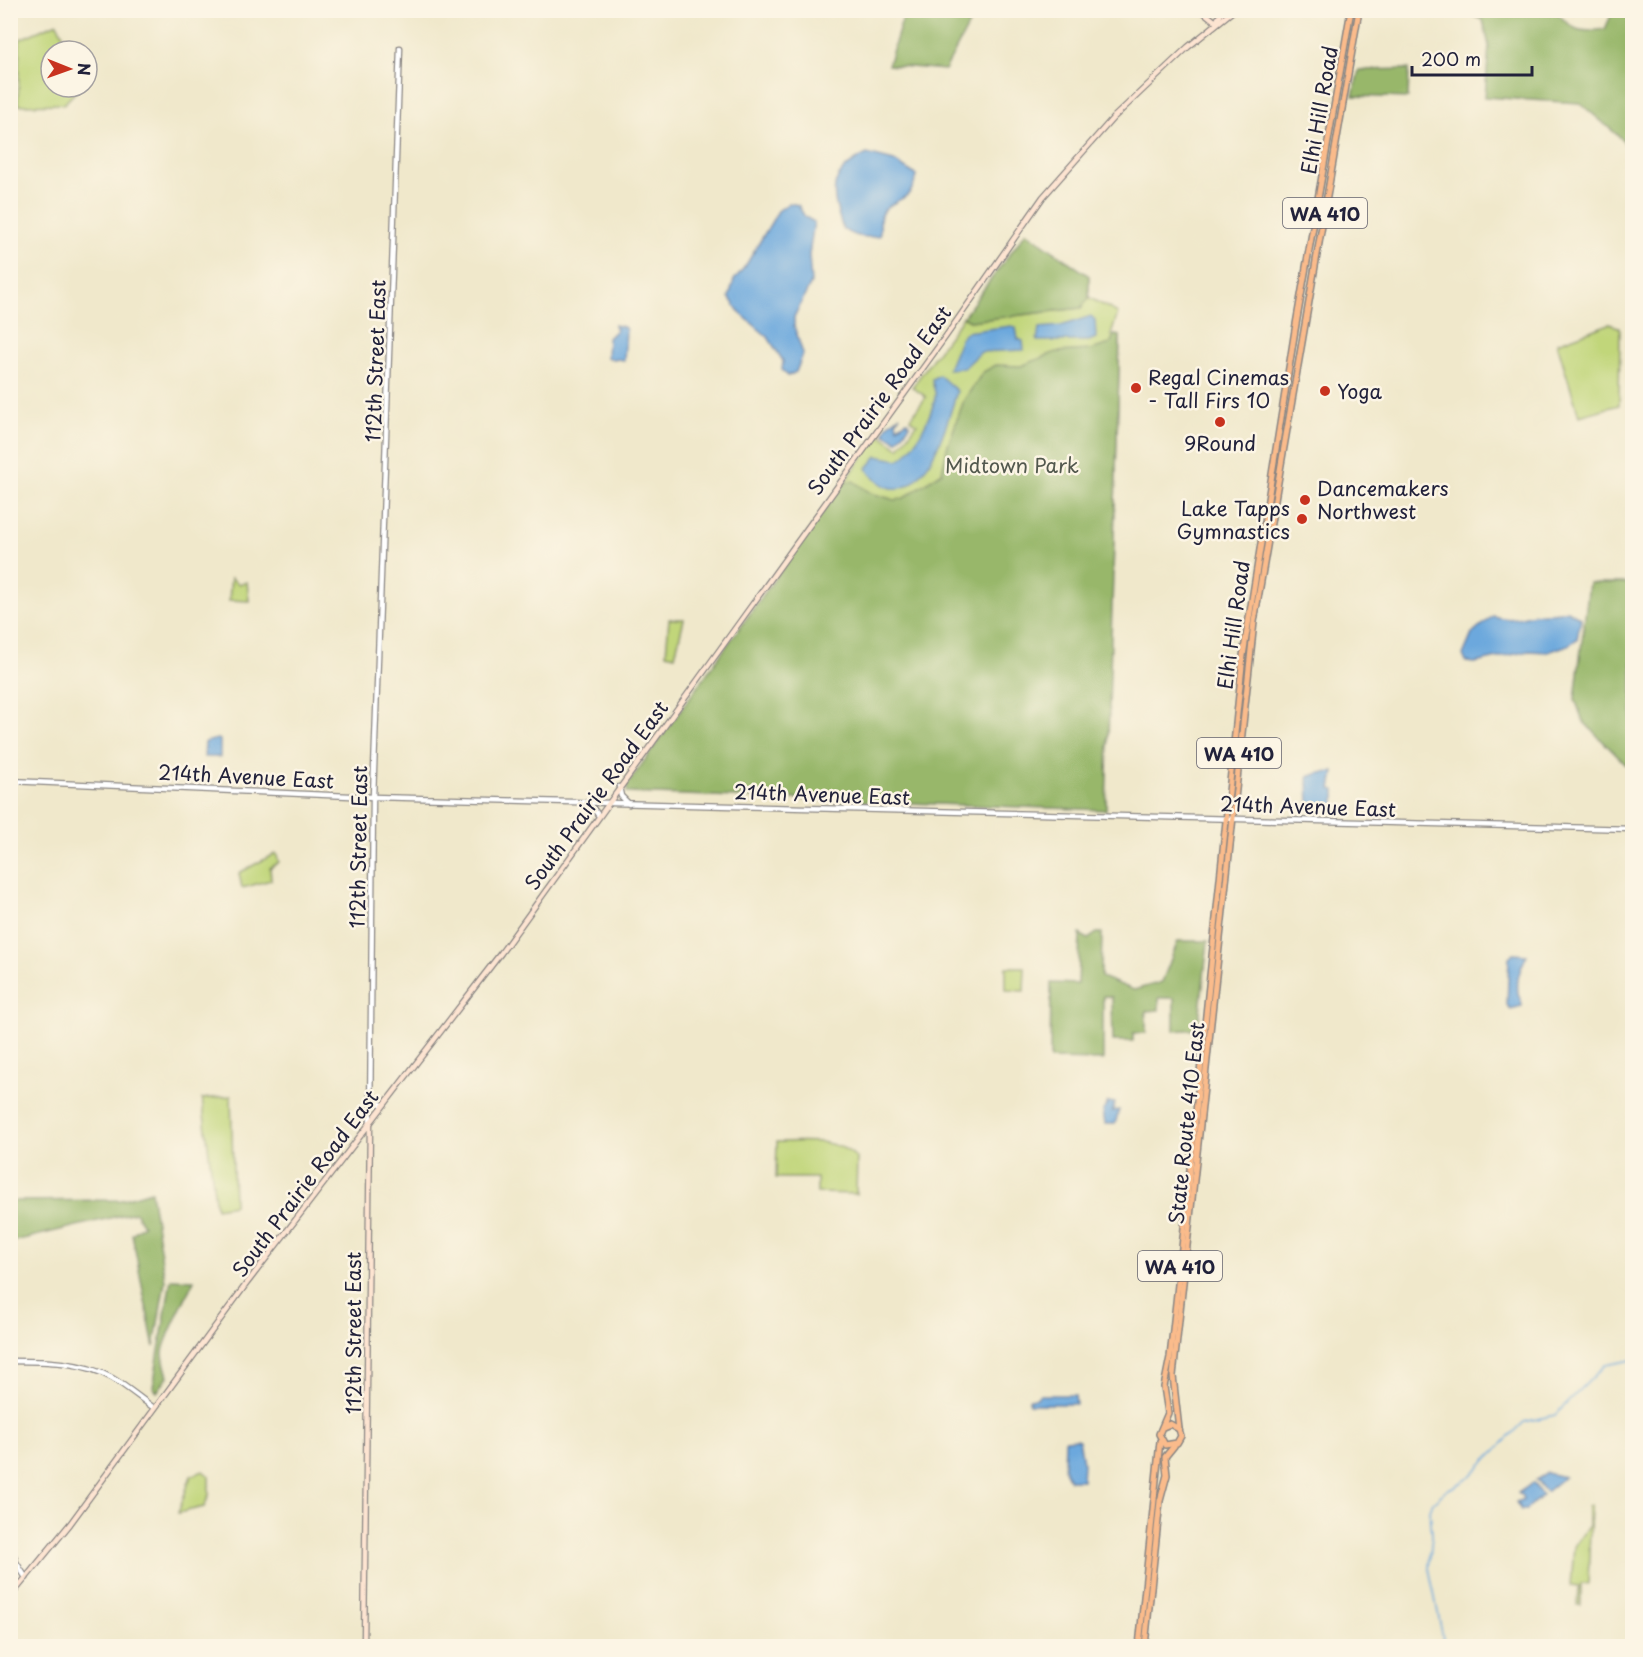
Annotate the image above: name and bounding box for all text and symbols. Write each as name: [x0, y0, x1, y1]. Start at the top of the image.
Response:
north arrow: [39, 39, 99, 99]
scale bar: [1412, 39, 1532, 77]
street label: Elhi Hill Road: [1293, 44, 1345, 176]
text: 200 m: [1421, 45, 1481, 72]
text: N: [73, 63, 97, 76]
road number: WA 410: [1283, 198, 1367, 228]
street label: 112th Street East: [357, 279, 393, 443]
street label: South Prairie Road East: [800, 299, 958, 501]
place label: Regal Cinemas - Tall Firs 10: [1148, 362, 1289, 415]
place label: Yoga: [1337, 376, 1383, 406]
marker: Regal Cinemas - Tall Firs 10: [1129, 381, 1143, 395]
marker: Yoga: [1318, 384, 1332, 398]
marker: 9Round: [1213, 415, 1227, 429]
place label: 9Round: [1184, 428, 1256, 458]
park label: Midtown Park: [945, 450, 1079, 480]
place label: Dancemakers Northwest: [1317, 473, 1449, 526]
place label: Lake Tapps Gymnastics: [1176, 493, 1290, 546]
marker: Dancemakers Northwest: [1298, 493, 1312, 507]
marker: Lake Tapps Gymnastics: [1295, 512, 1309, 526]
street label: Elhi Hill Road: [1209, 559, 1257, 691]
street label: South Prairie Road East: [517, 694, 675, 896]
road number: WA 410: [1197, 738, 1281, 768]
street label: 214th Avenue East: [157, 756, 335, 796]
street label: 112th Street East: [342, 765, 374, 929]
street label: 214th Avenue East: [733, 776, 911, 812]
street label: 214th Avenue East: [1219, 788, 1397, 824]
street label: State Route 410 East: [1160, 1020, 1212, 1226]
street label: South Prairie Road East: [225, 1083, 385, 1283]
street label: 112th Street East: [338, 1251, 368, 1414]
road number: WA 410: [1138, 1251, 1222, 1281]

